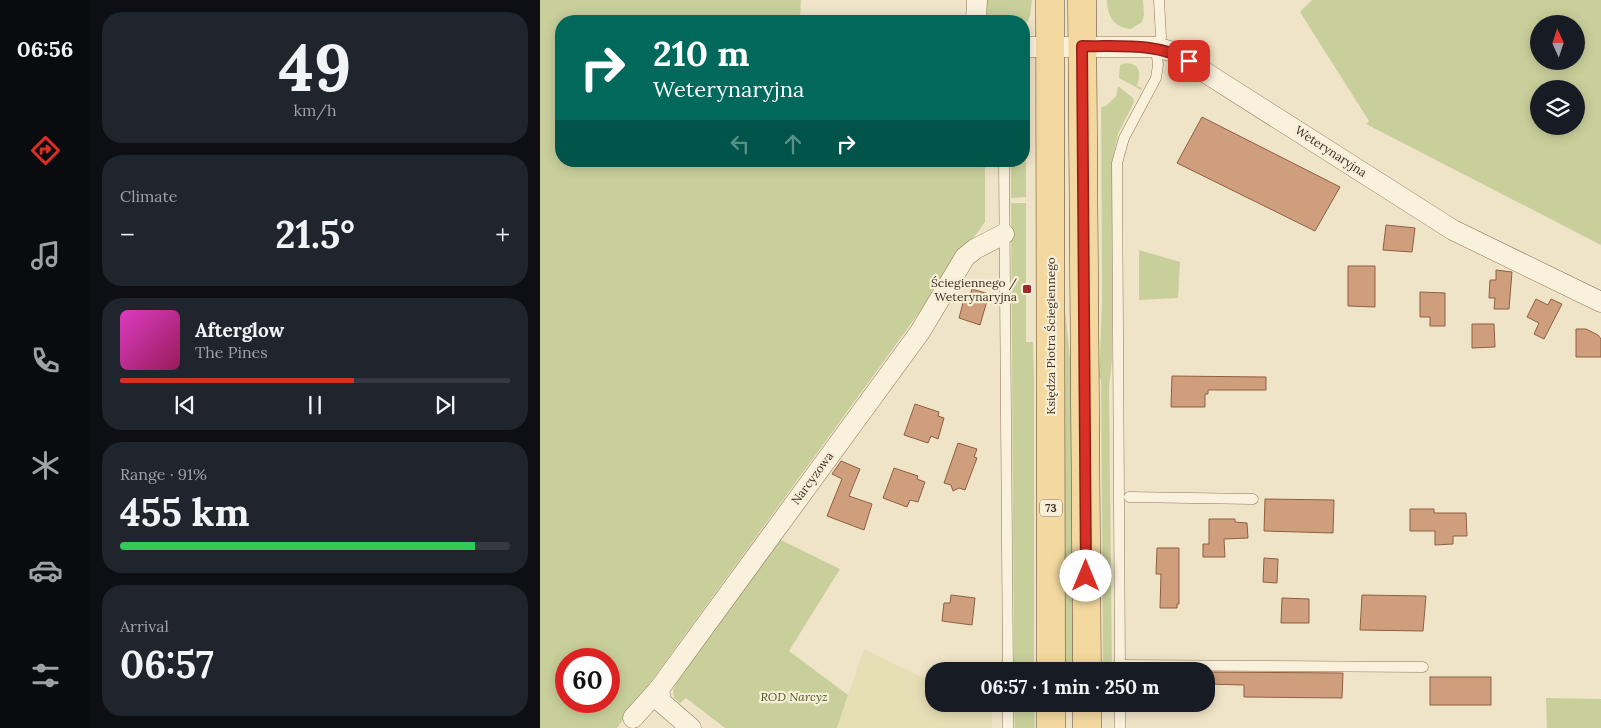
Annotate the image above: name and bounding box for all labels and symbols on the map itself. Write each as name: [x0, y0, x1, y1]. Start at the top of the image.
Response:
north arrow: [1530, 15, 1585, 70]
pin: [1168, 40, 1210, 82]
street label: Weterynaryjna: [1292, 122, 1370, 180]
street label: Księdza Piotra Ściegiennego: [1043, 257, 1058, 415]
place label: Ściegiennego / Weterynaryjna: [931, 275, 1018, 304]
marker: Ściegiennego / Weterynaryjna: [1021, 283, 1033, 295]
street label: Narcyzowa: [788, 449, 836, 507]
road number: 73: [1040, 499, 1062, 516]
position arrow: [1059, 549, 1111, 601]
speed limit sign: 60: [555, 648, 620, 713]
park label: ROD Narcyz: [760, 689, 828, 704]

